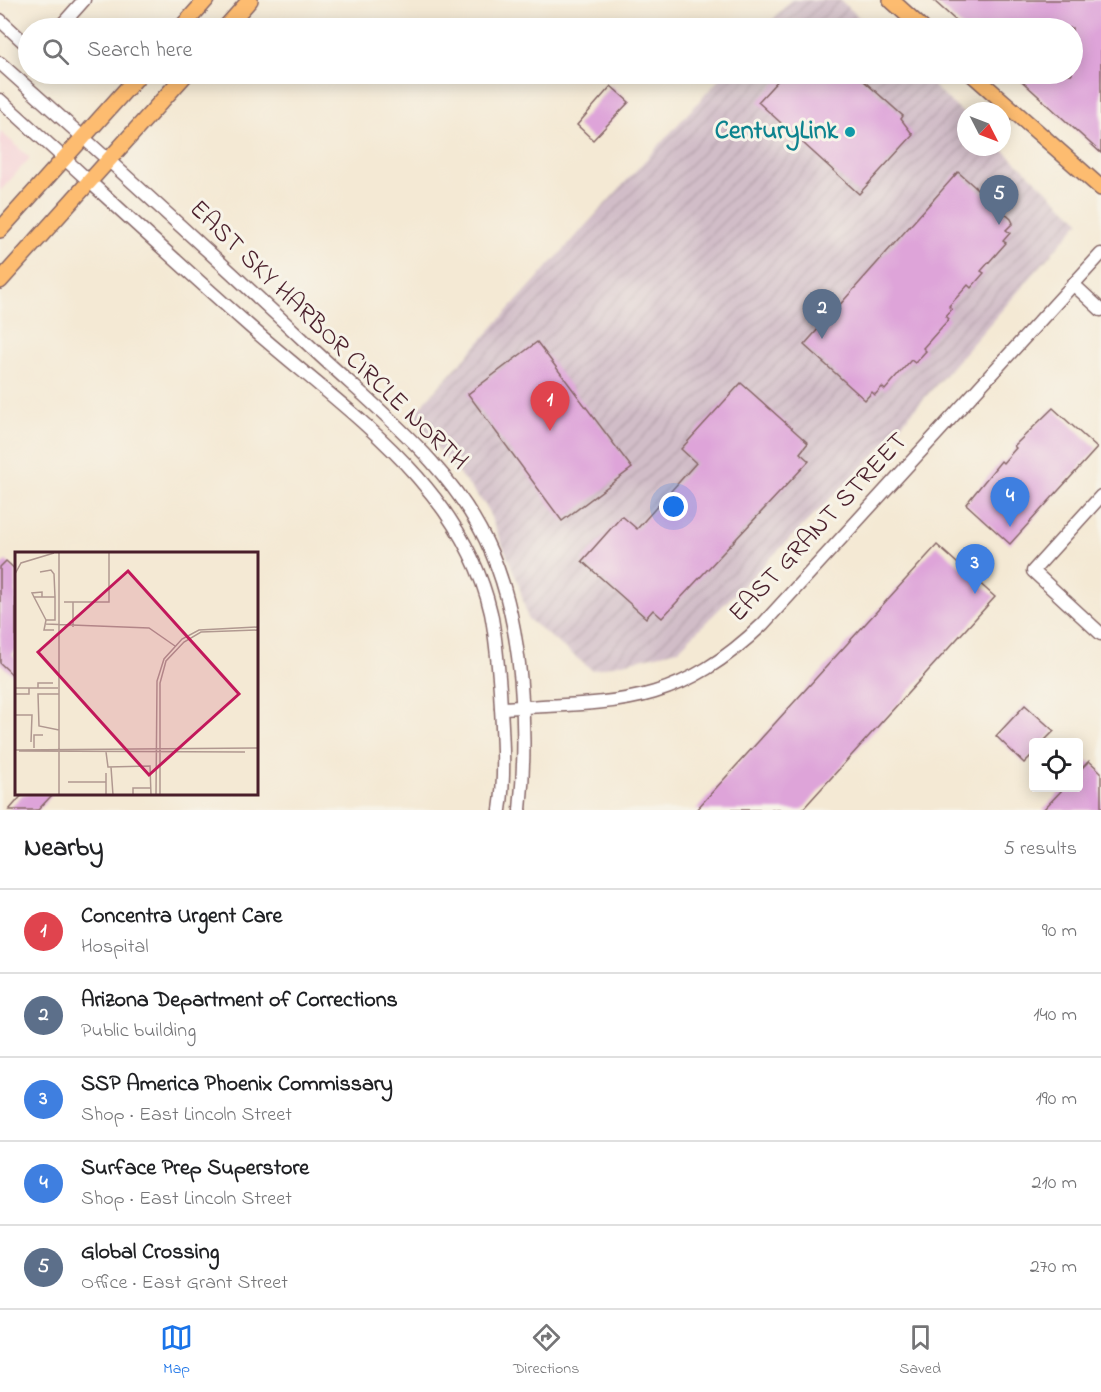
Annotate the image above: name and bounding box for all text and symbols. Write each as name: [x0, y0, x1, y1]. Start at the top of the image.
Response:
search box: [18, 18, 1083, 84]
icon: search: [39, 35, 72, 68]
text: Search here: [87, 35, 192, 67]
north arrow: [957, 102, 1011, 156]
place label: CenturyLink: [715, 113, 839, 151]
marker: CenturyLink: [843, 125, 857, 139]
pin: 5: [980, 176, 1018, 225]
street label: EAST SKY HARBOR CIRCLE NORTH: [180, 192, 476, 480]
pin: 2: [802, 290, 842, 339]
pin: 1: [530, 382, 570, 431]
street label: EAST GRANT STREET: [721, 424, 917, 632]
pin: 4: [990, 478, 1030, 527]
your location: [659, 492, 688, 521]
pin: 3: [956, 544, 994, 594]
inset map: [15, 552, 258, 795]
map controls: [1029, 738, 1083, 792]
button: locate: [1029, 738, 1083, 792]
text: Nearby: [24, 830, 103, 868]
text: 5 results: [1004, 835, 1077, 864]
text: Concentra Urgent Care: [81, 901, 282, 933]
text: 1: [40, 917, 47, 946]
text: 90 m: [1042, 917, 1077, 946]
text: Hospital: [81, 933, 149, 962]
text: Arizona Department of Corrections: [81, 985, 398, 1017]
text: 2: [39, 1001, 48, 1030]
text: 140 m: [1033, 1001, 1077, 1030]
text: Public building: [81, 1017, 196, 1046]
text: SSP America Phoenix Commissary: [81, 1069, 393, 1101]
text: 3: [39, 1085, 48, 1114]
text: 190 m: [1035, 1085, 1077, 1114]
text: Shop · East Lincoln Street: [81, 1101, 292, 1130]
text: Surface Prep Superstore: [81, 1153, 309, 1185]
text: 4: [39, 1169, 48, 1198]
text: 210 m: [1032, 1169, 1077, 1198]
text: Shop · East Lincoln Street: [81, 1185, 292, 1214]
text: Global Crossing: [81, 1237, 219, 1269]
text: 5: [38, 1253, 49, 1282]
text: 270 m: [1030, 1253, 1077, 1282]
text: Office · East Grant Street: [81, 1269, 288, 1298]
tab: Map: [160, 1321, 193, 1381]
tab: Directions: [513, 1321, 579, 1381]
tab: Saved: [899, 1321, 941, 1381]

